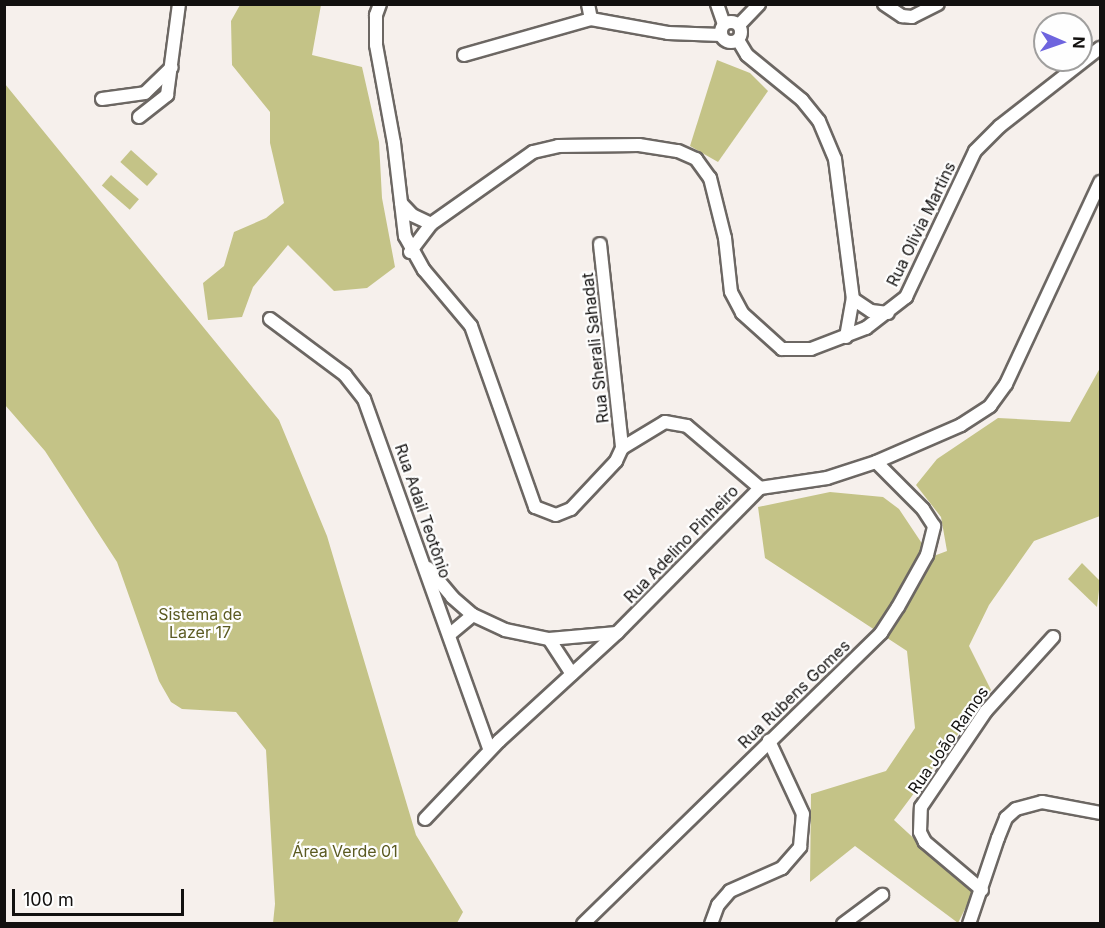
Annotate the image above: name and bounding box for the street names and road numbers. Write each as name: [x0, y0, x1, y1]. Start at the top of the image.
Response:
street label: Rua Olivia Martins: [882, 159, 960, 289]
street label: Rua Sherali Sahadat: [578, 272, 612, 424]
street label: Rua Adail Teotônio: [391, 441, 455, 581]
street label: Rua Adelino Pinheiro: [620, 481, 742, 607]
street label: Rua Rubens Gomes: [734, 636, 854, 752]
street label: Rua João Ramos: [904, 683, 992, 797]

